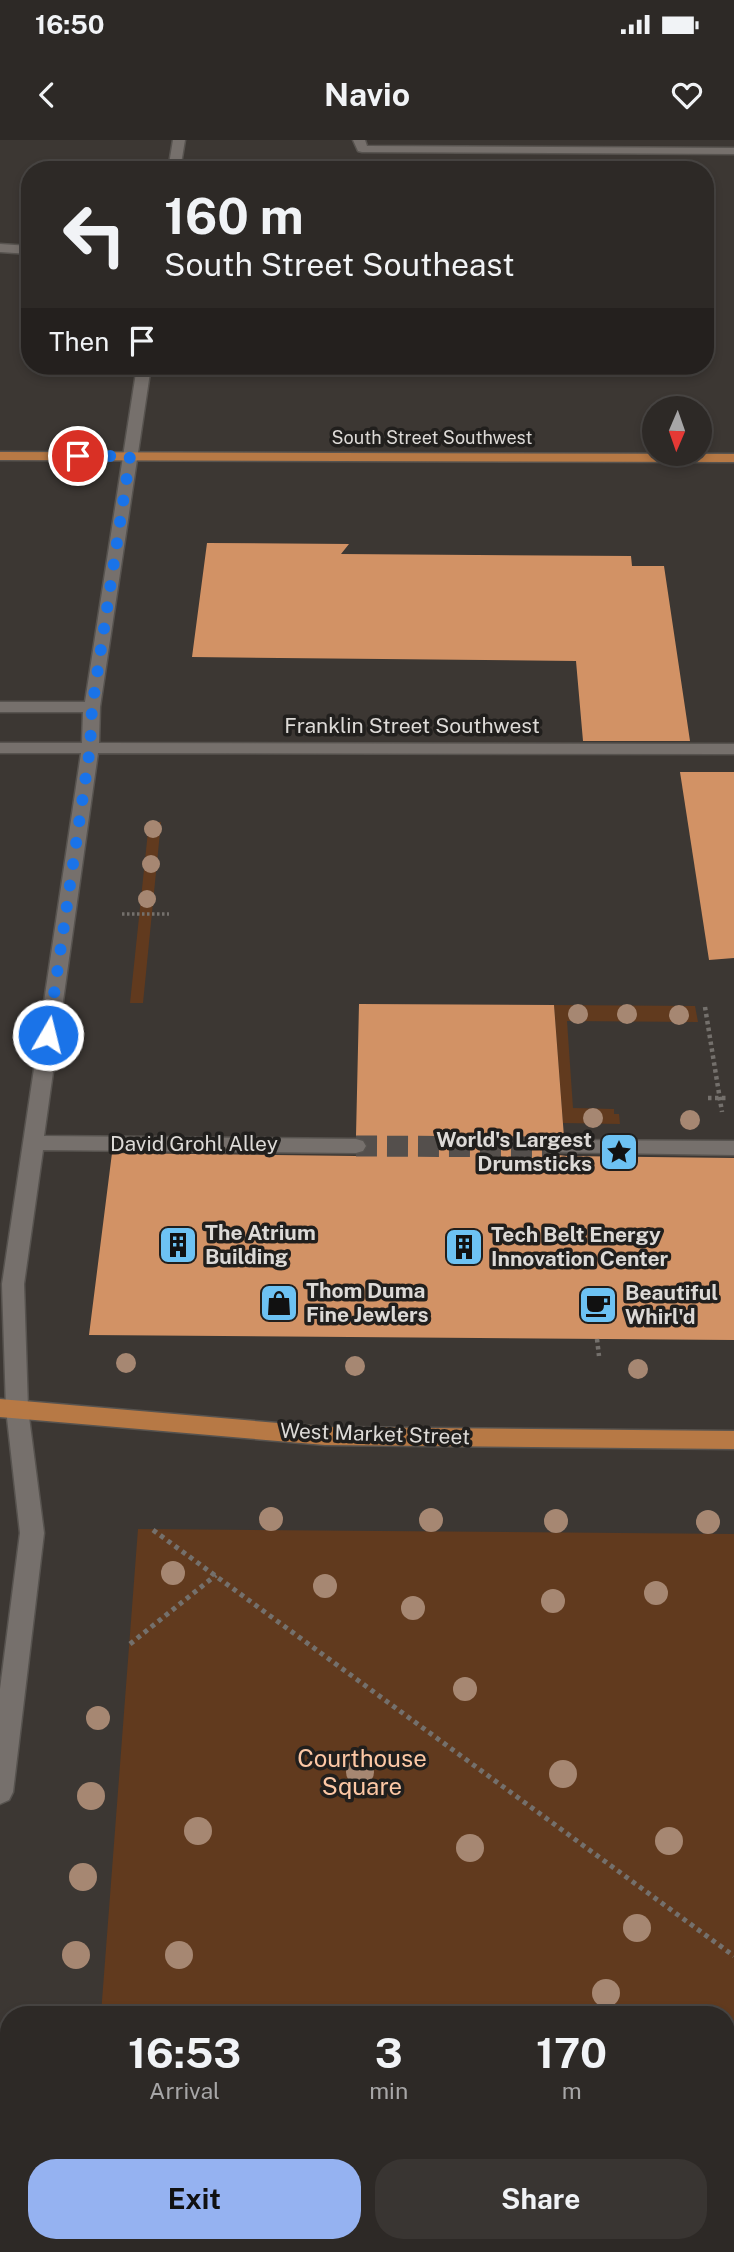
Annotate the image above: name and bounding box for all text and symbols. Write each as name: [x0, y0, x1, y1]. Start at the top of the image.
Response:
text: 16:50: [35, 9, 105, 40]
icon: back: [28, 76, 66, 114]
text: Navio: [324, 76, 410, 113]
icon: heart: [668, 76, 706, 114]
text: 160 m: [164, 187, 304, 245]
icon: left: [49, 189, 140, 280]
text: South Street Southeast: [164, 246, 515, 283]
icon: arrive: [123, 322, 161, 360]
text: Then: [49, 326, 109, 357]
north arrow: [642, 396, 712, 466]
map controls: [642, 396, 712, 466]
pin: [48, 426, 108, 486]
street label: South Street Southwest: [332, 427, 533, 448]
icon: arrive: [59, 437, 97, 475]
street label: Franklin Street Southwest: [284, 713, 540, 738]
position arrow: [11, 998, 85, 1072]
place label: World's Largest Drumsticks: [436, 1127, 592, 1176]
street label: David Grohl Alley: [110, 1131, 278, 1156]
place icon: World's Largest Drumsticks: [598, 1131, 640, 1173]
place label: The Atrium Building: [205, 1220, 316, 1269]
place label: Tech Belt Energy Innovation Center: [491, 1222, 669, 1271]
building icon: The Atrium Building: [157, 1224, 199, 1266]
building icon: Tech Belt Energy Innovation Center: [443, 1226, 485, 1268]
place label: Thom Duma Fine Jewlers: [306, 1278, 429, 1327]
place label: Beautiful Whirl'd: [625, 1280, 718, 1329]
shop icon: Thom Duma Fine Jewlers: [258, 1282, 300, 1324]
cafe icon: Beautiful Whirl'd: [577, 1284, 619, 1326]
street label: West Market Street: [280, 1418, 471, 1449]
park label: Courthouse Square: [297, 1744, 427, 1800]
text: 16:53: [128, 2028, 241, 2077]
text: 3: [375, 2028, 403, 2077]
text: 170: [536, 2028, 607, 2077]
text: Arrival: [149, 2077, 220, 2104]
text: min: [369, 2077, 408, 2104]
text: m: [562, 2077, 582, 2104]
button: Exit: [28, 2159, 361, 2239]
button: Share: [375, 2159, 707, 2239]

